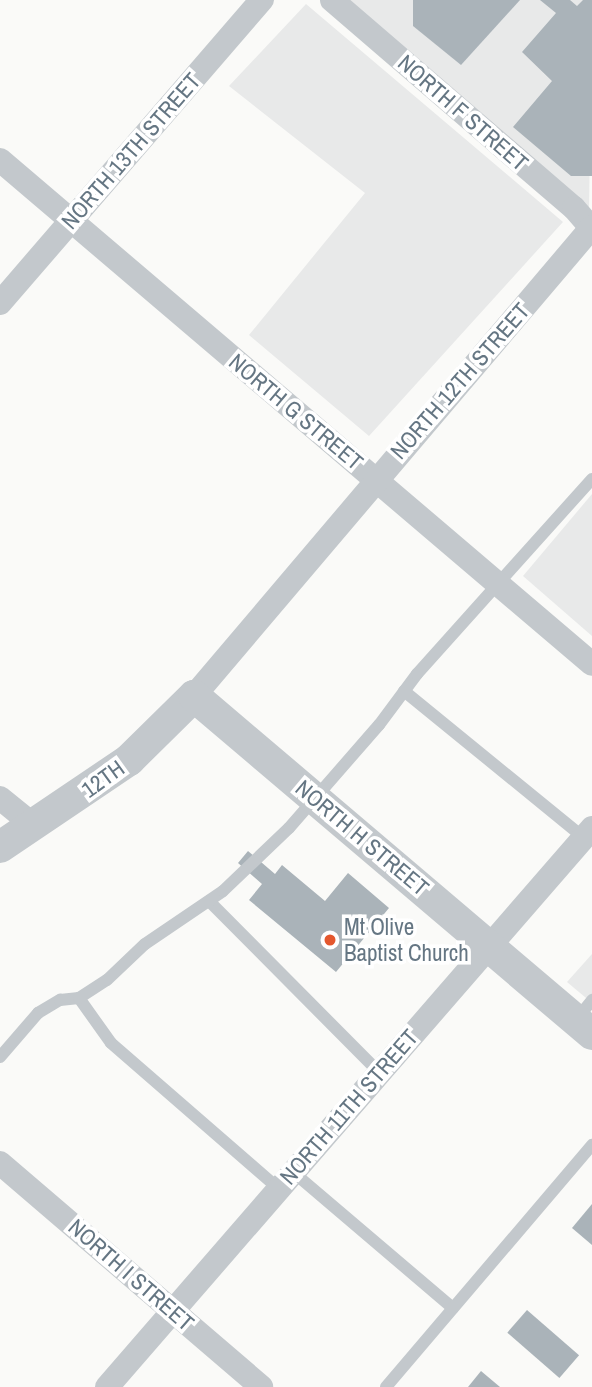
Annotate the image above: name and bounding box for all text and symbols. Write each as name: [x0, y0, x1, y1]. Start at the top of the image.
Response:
street label: NORTH F STREET: [392, 49, 534, 177]
street label: NORTH 13TH STREET: [56, 67, 206, 235]
street label: NORTH 12TH STREET: [385, 297, 535, 465]
street label: NORTH G STREET: [223, 348, 369, 476]
street label: 12TH: [76, 754, 130, 804]
street label: NORTH H STREET: [290, 774, 434, 902]
place label: Mt Olive Baptist Church: [344, 913, 469, 967]
marker: Mt Olive Baptist Church: [322, 932, 338, 948]
street label: NORTH 11TH STREET: [274, 1024, 424, 1190]
street label: NORTH I STREET: [63, 1213, 199, 1337]

